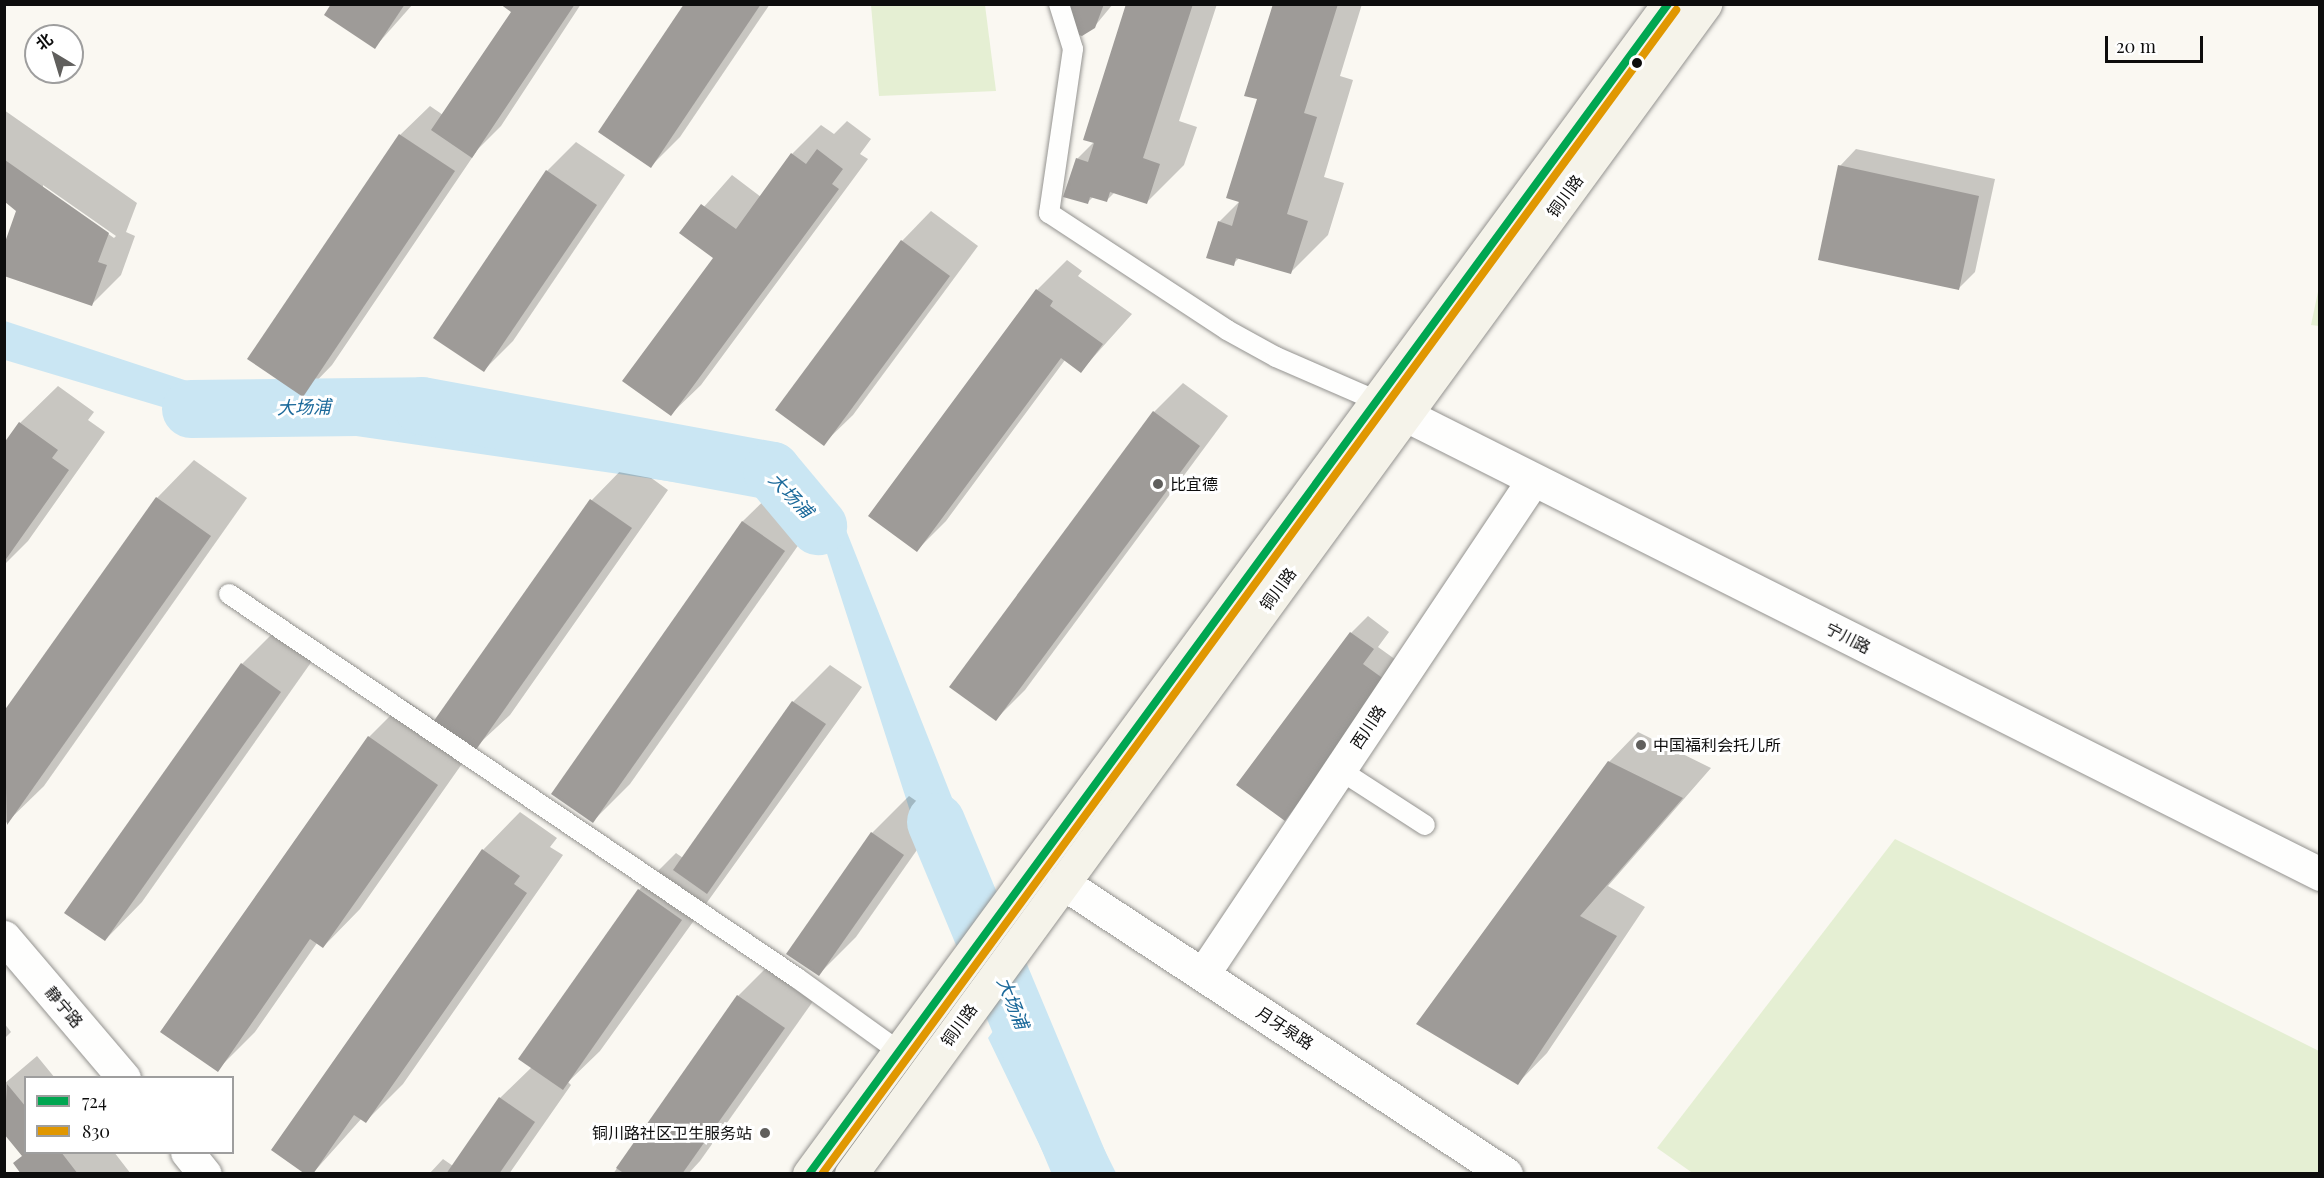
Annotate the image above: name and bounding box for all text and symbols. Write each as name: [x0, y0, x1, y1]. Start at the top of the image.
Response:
north arrow: [24, 24, 84, 84]
scale bar: [2108, 24, 2206, 62]
text: 北: [31, 28, 57, 54]
text: 20 m: [2116, 34, 2156, 58]
unlabelled marker: [1631, 57, 1643, 69]
street label: 铜川路: [1543, 171, 1587, 221]
water label: 大场浦: [277, 396, 331, 418]
water label: 大场浦: [764, 468, 818, 522]
place label: 比宜德: [1170, 474, 1218, 494]
marker: 比宜德: [1151, 477, 1165, 491]
street label: 铜川路: [1256, 564, 1300, 614]
street label: 宁川路: [1822, 619, 1874, 657]
street label: 西川路: [1347, 702, 1389, 752]
place label: 中国福利会托儿所: [1653, 735, 1781, 755]
marker: 中国福利会托儿所: [1634, 738, 1648, 752]
water label: 大场浦: [993, 974, 1033, 1032]
street label: 静宁路: [41, 982, 87, 1032]
street label: 铜川路: [937, 1000, 981, 1050]
street label: 月牙泉路: [1253, 1003, 1317, 1053]
legend: [24, 1076, 234, 1154]
text: 724: [82, 1089, 107, 1113]
text: 830: [82, 1119, 110, 1143]
place label: 铜川路社区卫生服务站: [592, 1123, 752, 1143]
marker: 铜川路社区卫生服务站: [756, 1124, 774, 1142]

